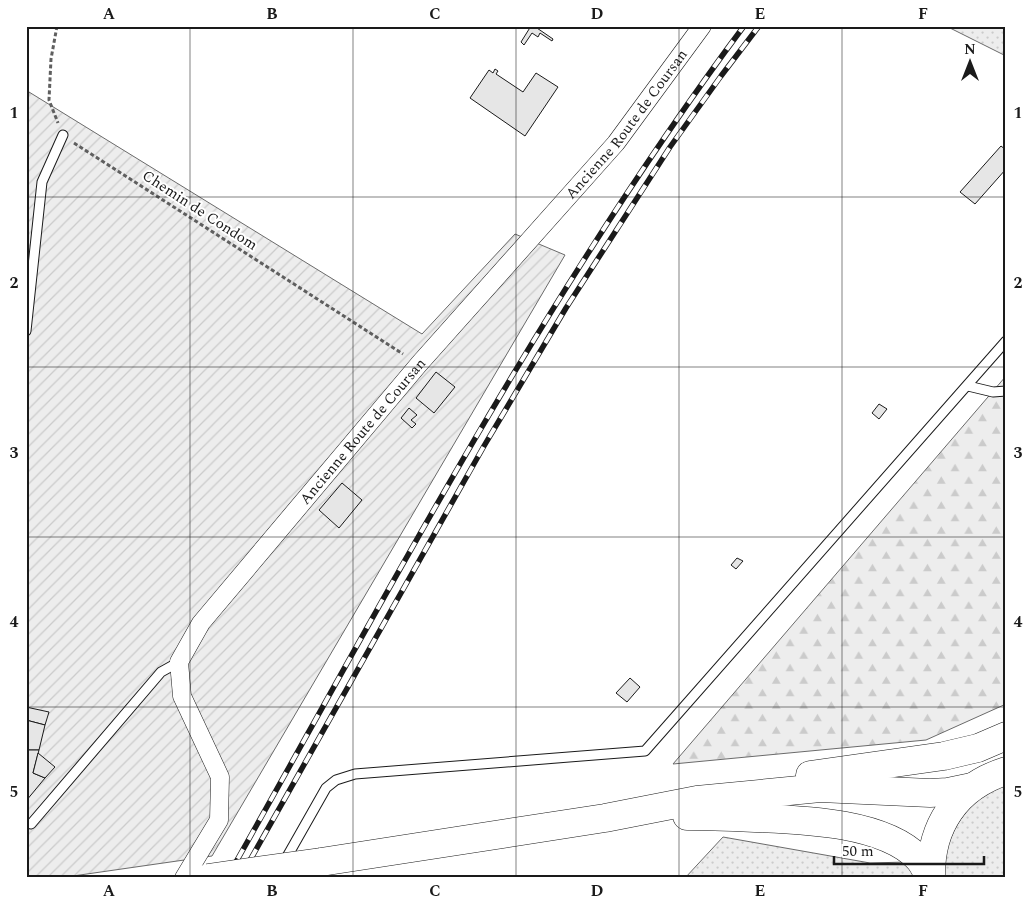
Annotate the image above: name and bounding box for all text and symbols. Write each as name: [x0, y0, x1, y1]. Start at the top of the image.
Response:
text: A: [103, 2, 116, 26]
text: B: [266, 2, 278, 26]
text: C: [429, 2, 441, 26]
text: D: [591, 2, 604, 26]
text: E: [755, 2, 765, 26]
text: F: [918, 2, 928, 26]
north arrow: [944, 38, 994, 88]
text: N: [964, 39, 976, 60]
street label: Ancienne Route de Coursan: [560, 44, 693, 204]
text: 1: [10, 101, 18, 125]
text: 1: [1014, 101, 1022, 125]
street label: Chemin de Condom: [138, 164, 262, 256]
text: 2: [10, 271, 19, 295]
text: 2: [1014, 271, 1023, 295]
street label: Ancienne Route de Coursan: [294, 353, 432, 510]
text: 3: [10, 441, 19, 465]
text: 3: [1014, 441, 1023, 465]
text: 4: [10, 610, 19, 634]
text: 4: [1014, 610, 1023, 634]
text: 5: [10, 780, 18, 804]
text: 5: [1014, 780, 1022, 804]
scale bar: [834, 834, 984, 866]
text: 50 m: [842, 840, 874, 863]
text: A: [103, 879, 116, 903]
text: B: [266, 879, 278, 903]
text: C: [429, 879, 441, 903]
text: D: [591, 879, 604, 903]
text: E: [755, 879, 765, 903]
text: F: [918, 879, 928, 903]

